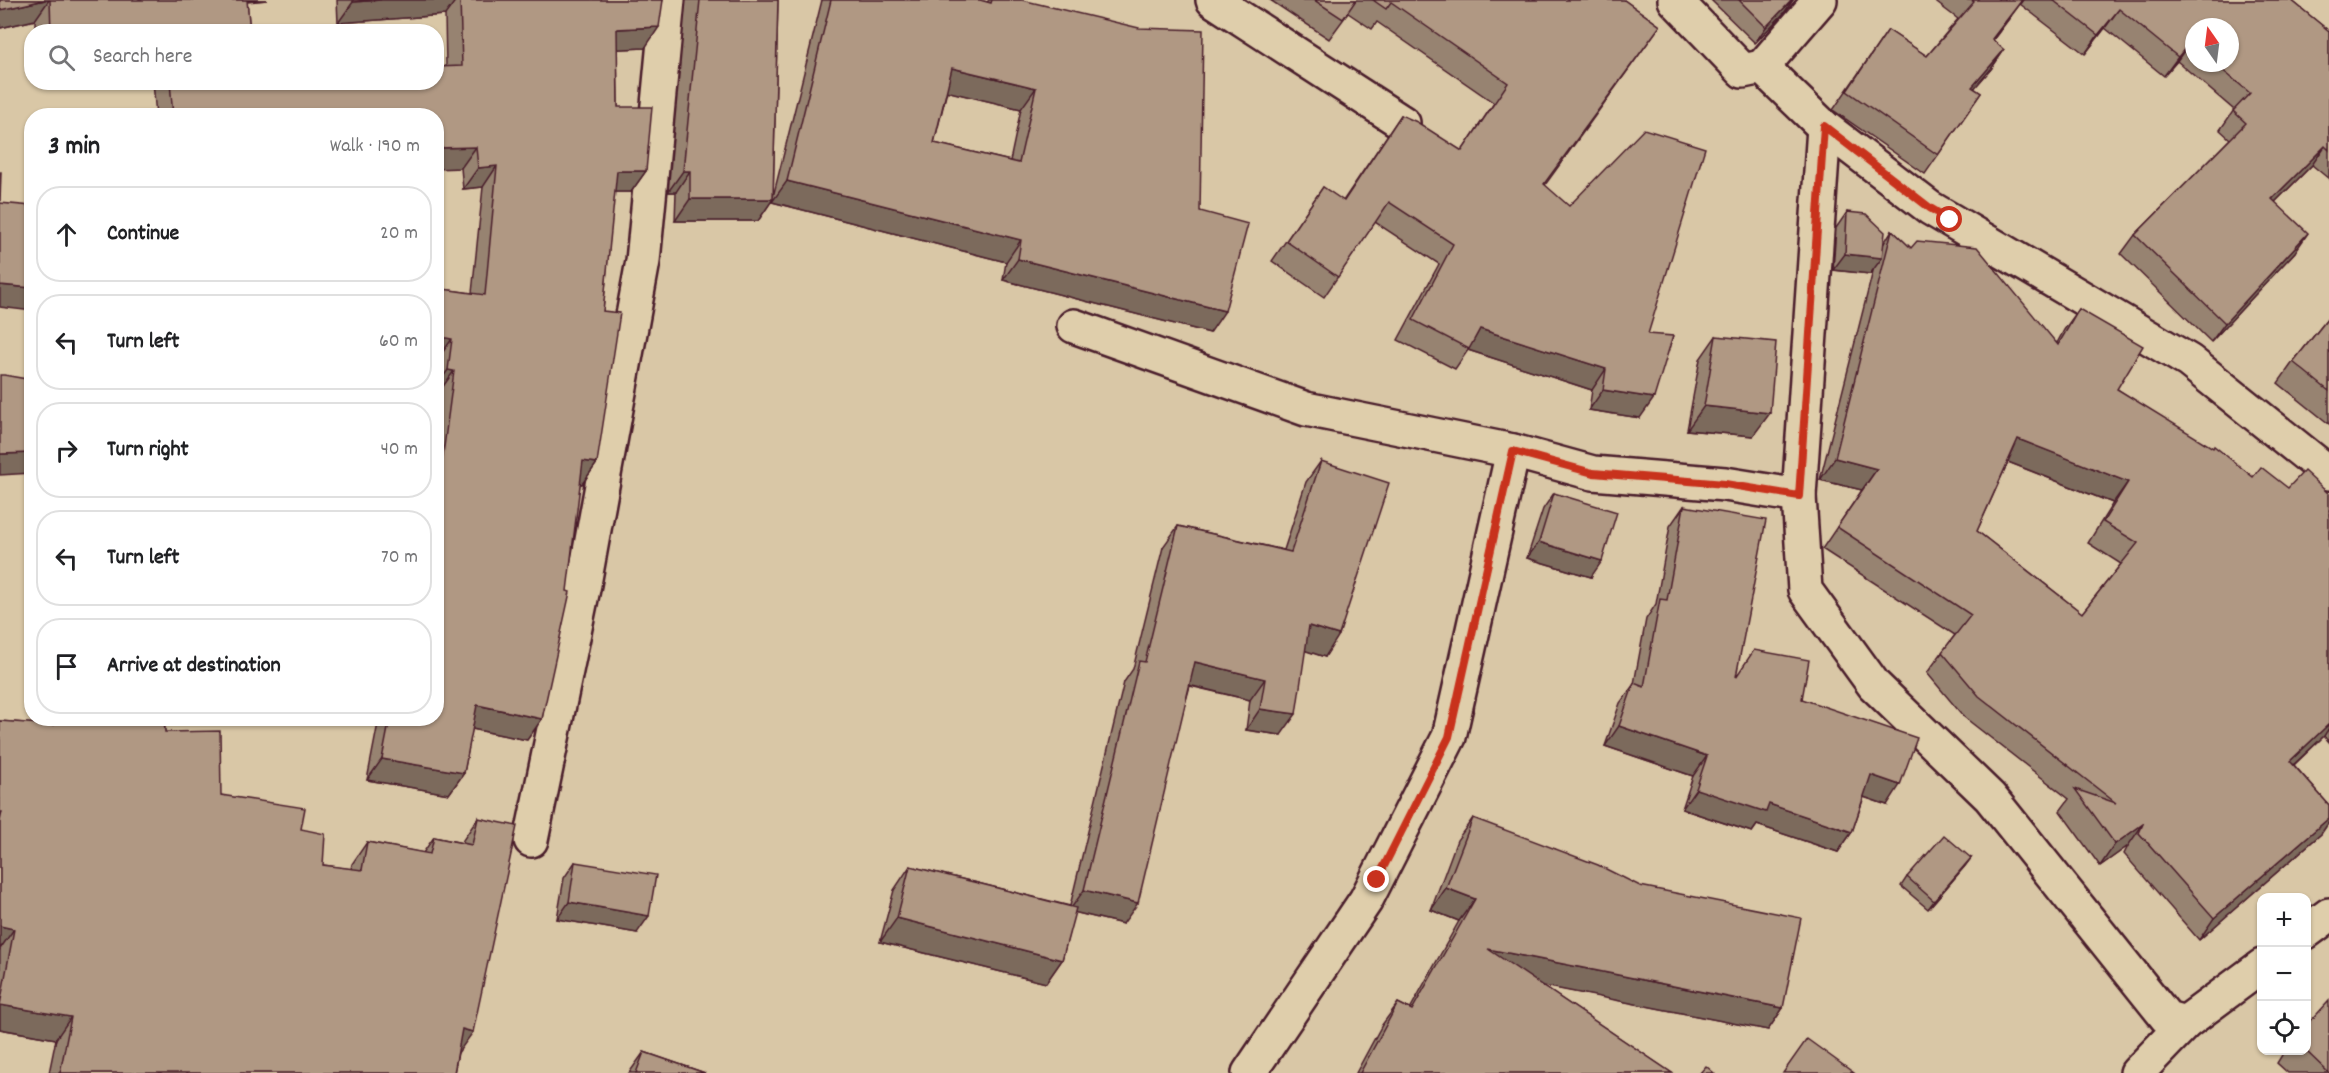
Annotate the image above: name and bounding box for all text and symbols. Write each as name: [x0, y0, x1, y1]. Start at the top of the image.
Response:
north arrow: [2185, 18, 2239, 72]
search box: [24, 24, 444, 90]
icon: search: [45, 41, 78, 74]
text: Search here: [93, 42, 192, 73]
text: 3 min: [48, 129, 100, 166]
text: Walk · 190 m: [330, 133, 420, 161]
route start: [1936, 206, 1962, 232]
icon: ahead: [50, 218, 83, 251]
text: Continue: [107, 219, 179, 250]
text: 20 m: [380, 220, 418, 248]
icon: left: [50, 326, 83, 359]
text: Turn left: [107, 327, 179, 358]
text: 60 m: [379, 328, 418, 356]
icon: right: [50, 434, 83, 467]
text: Turn right: [107, 435, 189, 466]
text: 40 m: [380, 436, 418, 464]
icon: left: [50, 542, 83, 575]
text: Turn left: [107, 543, 179, 574]
text: 70 m: [381, 544, 418, 572]
icon: arrive: [50, 650, 83, 683]
text: Arrive at destination: [107, 651, 281, 682]
route end: [1363, 866, 1389, 892]
map controls: [2257, 893, 2311, 1055]
button: +: [2257, 893, 2311, 947]
button: −: [2257, 947, 2311, 1001]
button: locate: [2257, 1001, 2311, 1055]

